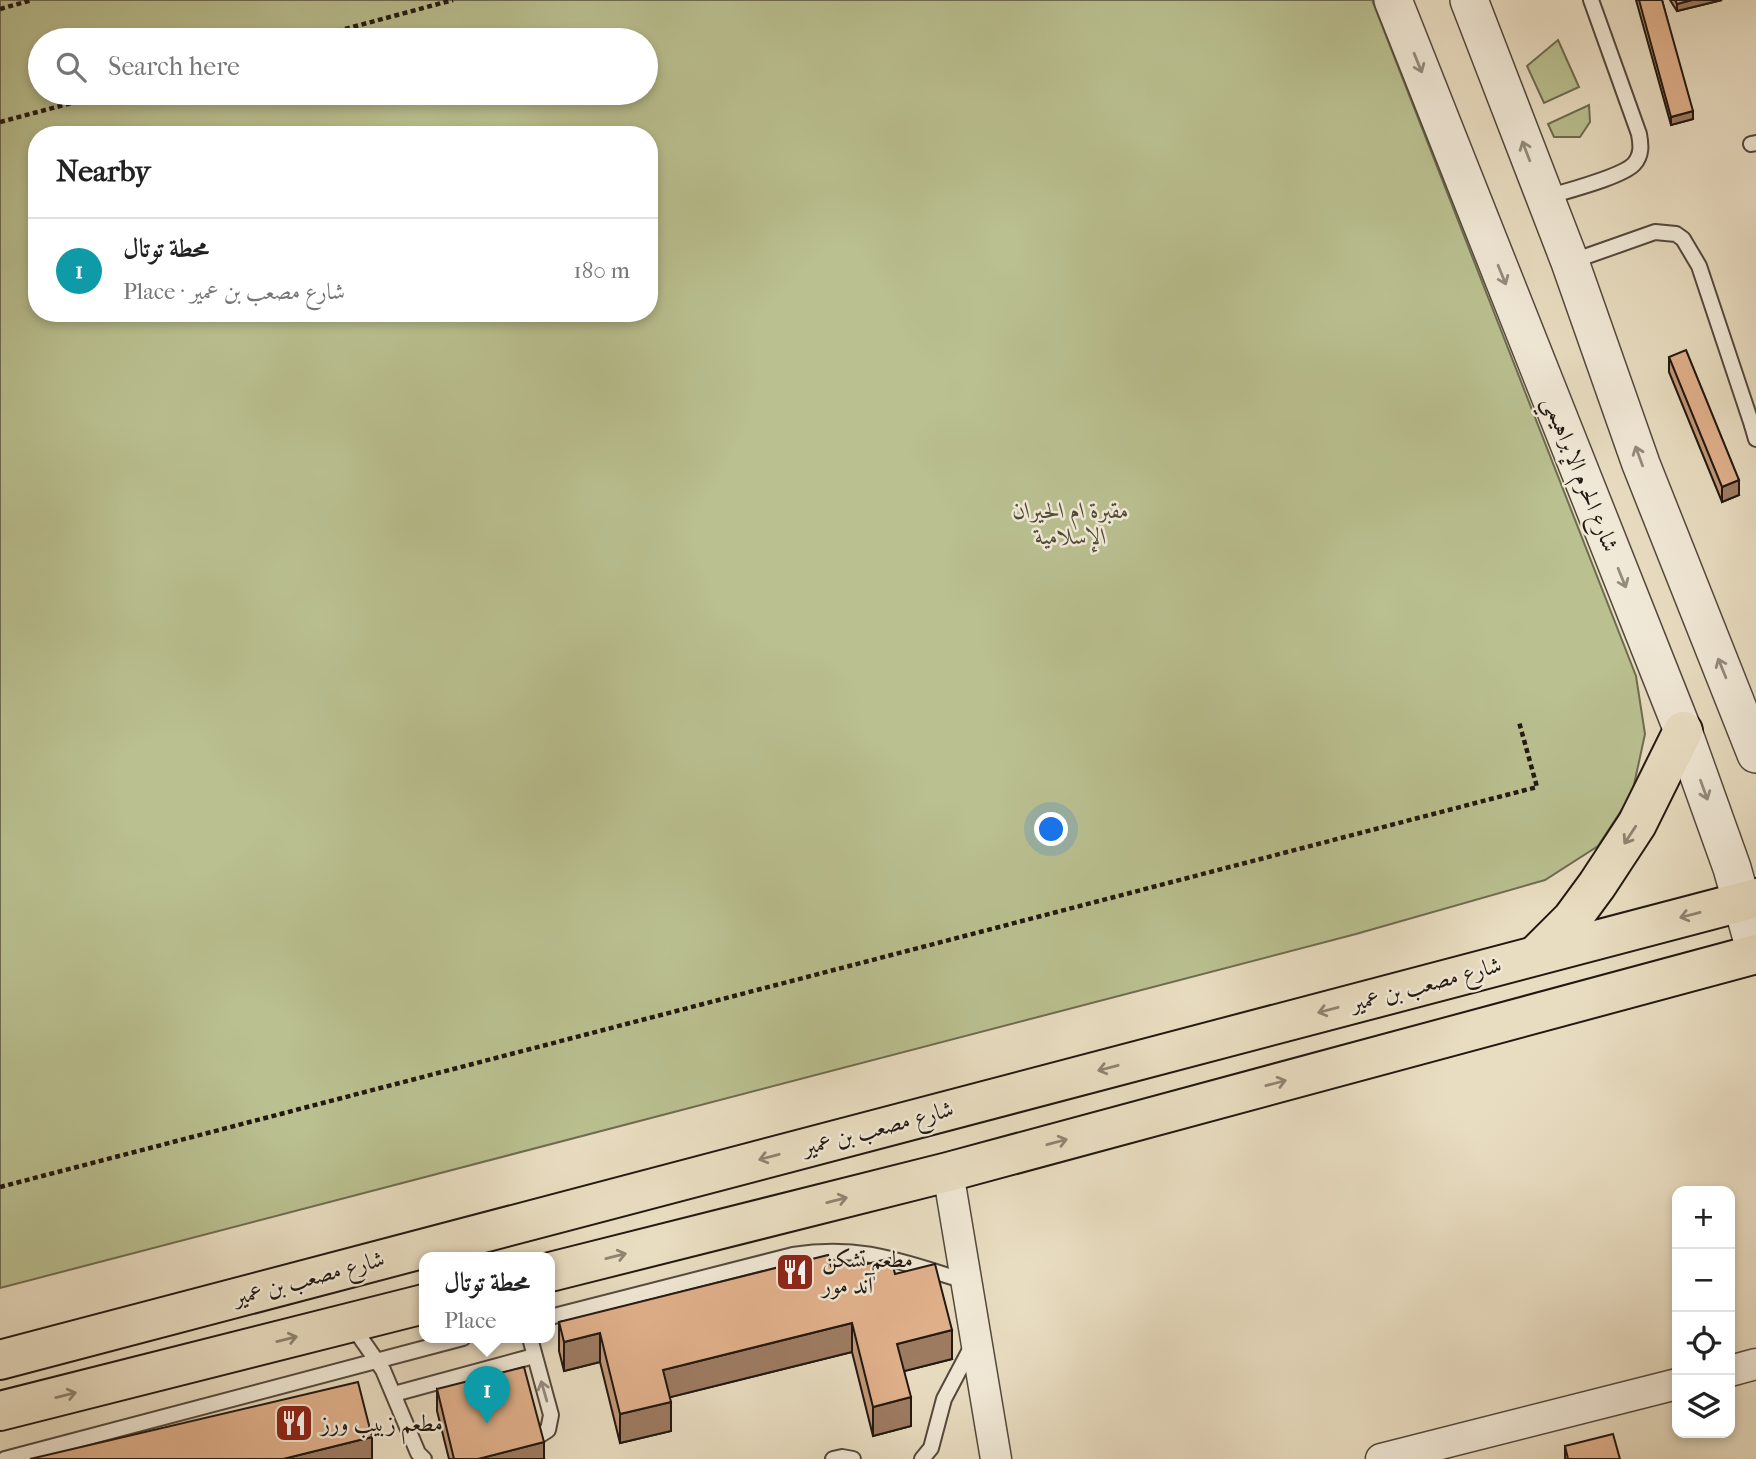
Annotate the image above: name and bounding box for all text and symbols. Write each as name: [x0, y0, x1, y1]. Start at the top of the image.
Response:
search box: [28, 28, 658, 105]
icon: search: [52, 48, 90, 86]
text: Search here: [108, 51, 240, 82]
one-way arrow: [1413, 52, 1426, 74]
one-way arrow: [1519, 140, 1531, 162]
text: Nearby: [56, 154, 151, 189]
text: محطة توتال: [123, 233, 209, 264]
text: 1: [75, 257, 83, 284]
text: 180 m: [573, 257, 630, 284]
one-way arrow: [1497, 264, 1510, 285]
text: Place · شارع مصعب بن عمير: [123, 278, 345, 305]
street label: شارع الحرم الإبراهيمي: [1530, 392, 1624, 559]
one-way arrow: [1631, 446, 1644, 467]
park label: مقبرة ام الحيران الإسلامية: [1013, 497, 1129, 553]
one-way arrow: [1617, 566, 1630, 588]
one-way arrow: [1714, 657, 1727, 679]
one-way arrow: [1699, 778, 1711, 800]
your location: [1034, 812, 1068, 846]
one-way arrow: [1622, 825, 1637, 844]
one-way arrow: [1679, 909, 1702, 922]
street label: شارع مصعب بن عمير: [1346, 951, 1506, 1023]
one-way arrow: [1317, 1004, 1340, 1017]
one-way arrow: [1097, 1062, 1120, 1075]
one-way arrow: [1265, 1076, 1287, 1089]
street label: شارع مصعب بن عمير: [798, 1095, 958, 1167]
one-way arrow: [1046, 1135, 1068, 1148]
one-way arrow: [758, 1151, 781, 1164]
map controls: [1672, 1186, 1735, 1438]
button: +: [1672, 1186, 1735, 1249]
one-way arrow: [825, 1193, 848, 1206]
street label: شارع مصعب بن عمير: [229, 1245, 389, 1317]
place label: مطعم تشكن آند مور: [820, 1246, 913, 1300]
one-way arrow: [604, 1249, 627, 1262]
button: −: [1672, 1249, 1735, 1312]
restaurant icon: مطعم تشكن آند مور: [774, 1251, 816, 1293]
popup: [419, 1252, 555, 1343]
text: محطة توتال: [444, 1267, 530, 1298]
text: Place: [444, 1307, 496, 1334]
button: locate: [1672, 1312, 1735, 1375]
one-way arrow: [275, 1332, 298, 1345]
pin: 1: [464, 1366, 510, 1424]
button: layers: [1672, 1375, 1735, 1438]
one-way arrow: [537, 1380, 550, 1402]
one-way arrow: [54, 1388, 77, 1401]
restaurant icon: مطعم زبيب ورز: [273, 1402, 315, 1444]
place label: مطعم زبيب ورز: [319, 1410, 443, 1445]

